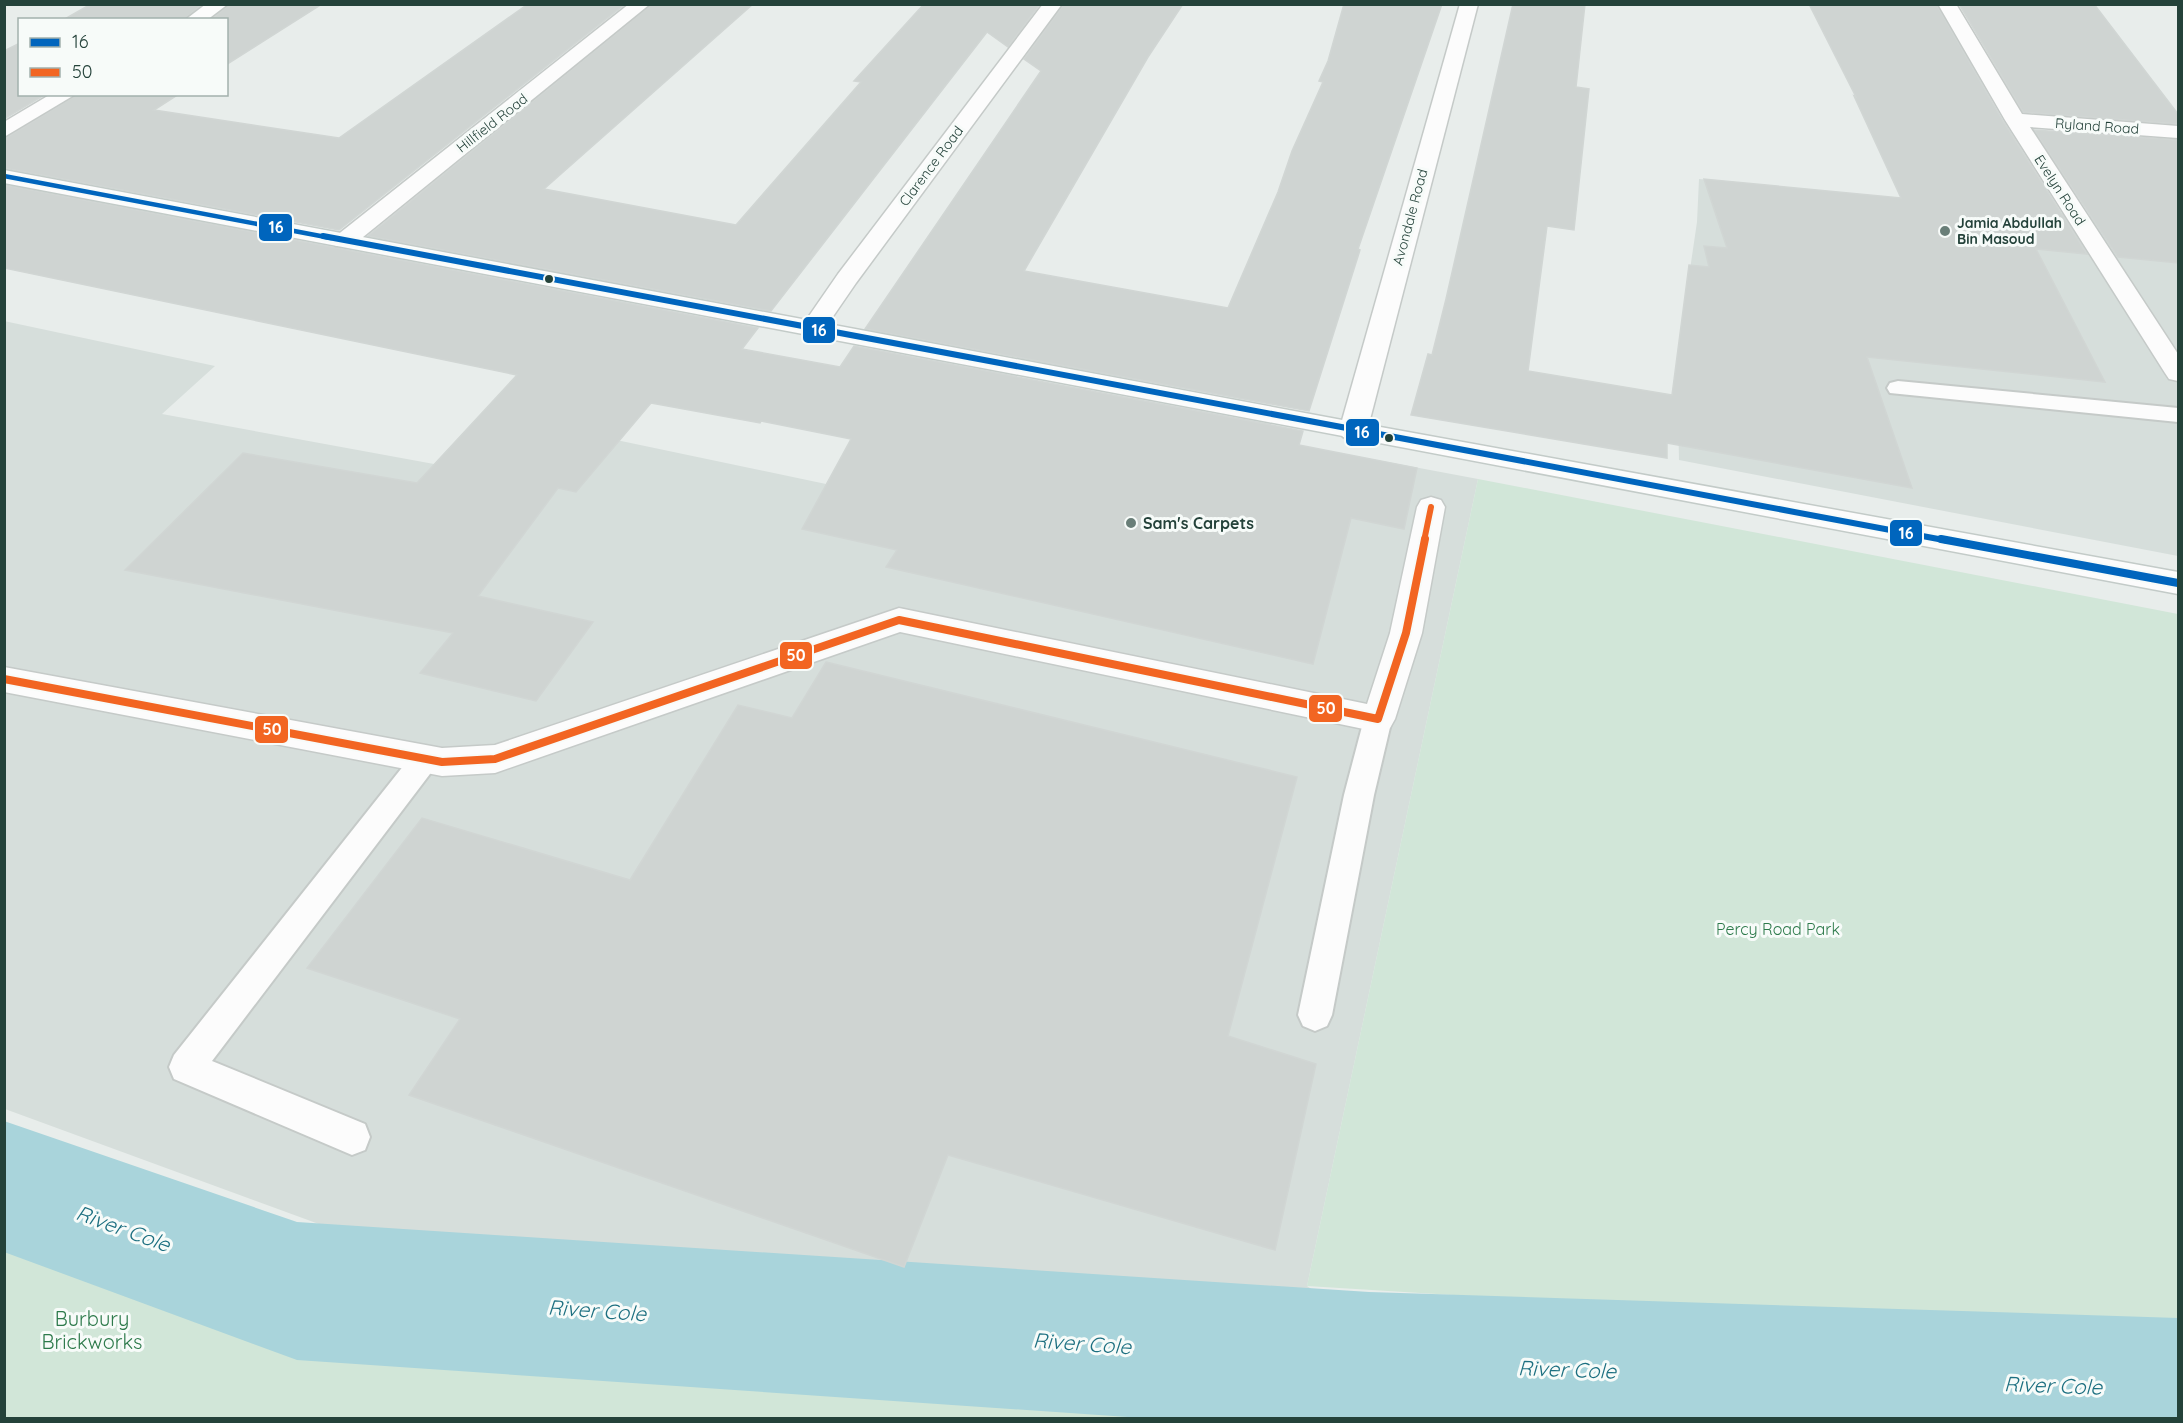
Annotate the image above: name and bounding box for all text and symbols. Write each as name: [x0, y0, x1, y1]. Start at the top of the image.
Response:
legend: [18, 18, 228, 96]
text: 16: [72, 30, 89, 53]
text: 50: [72, 60, 93, 83]
street label: Hillfield Road: [453, 90, 531, 156]
street label: Ryland Road: [2054, 114, 2140, 138]
street label: Clarence Road: [895, 122, 967, 210]
street label: Evelyn Road: [2031, 151, 2089, 229]
street label: Avondale Road: [1388, 167, 1432, 267]
line badge: 16: [258, 213, 293, 242]
place label: Jamia Abdullah Bin Masoud: [1957, 214, 2062, 248]
text: 16: [268, 217, 284, 237]
marker: Jamia Abdullah Bin Masoud: [1938, 224, 1952, 238]
unlabelled marker: [543, 273, 555, 285]
line badge: 16: [802, 316, 836, 344]
text: 16: [811, 320, 827, 340]
line badge: 16: [1345, 418, 1380, 447]
text: 16: [1354, 422, 1370, 442]
unlabelled marker: [1383, 432, 1395, 444]
place label: Sam's Carpets: [1143, 513, 1254, 533]
marker: Sam's Carpets: [1124, 516, 1138, 530]
line badge: 16: [1889, 519, 1923, 547]
text: 16: [1898, 523, 1914, 543]
line badge: 50: [779, 641, 813, 670]
text: 50: [786, 645, 806, 665]
line badge: 50: [1308, 694, 1343, 723]
text: 50: [1316, 698, 1336, 718]
line badge: 50: [254, 715, 289, 744]
text: 50: [262, 719, 282, 739]
park label: Percy Road Park: [1716, 919, 1840, 939]
water label: River Cole: [73, 1199, 175, 1257]
water label: River Cole: [547, 1294, 648, 1326]
park label: Burbury Brickworks: [42, 1306, 142, 1354]
water label: River Cole: [1032, 1327, 1133, 1359]
water label: River Cole: [1518, 1354, 1618, 1384]
water label: River Cole: [2004, 1370, 2104, 1400]

